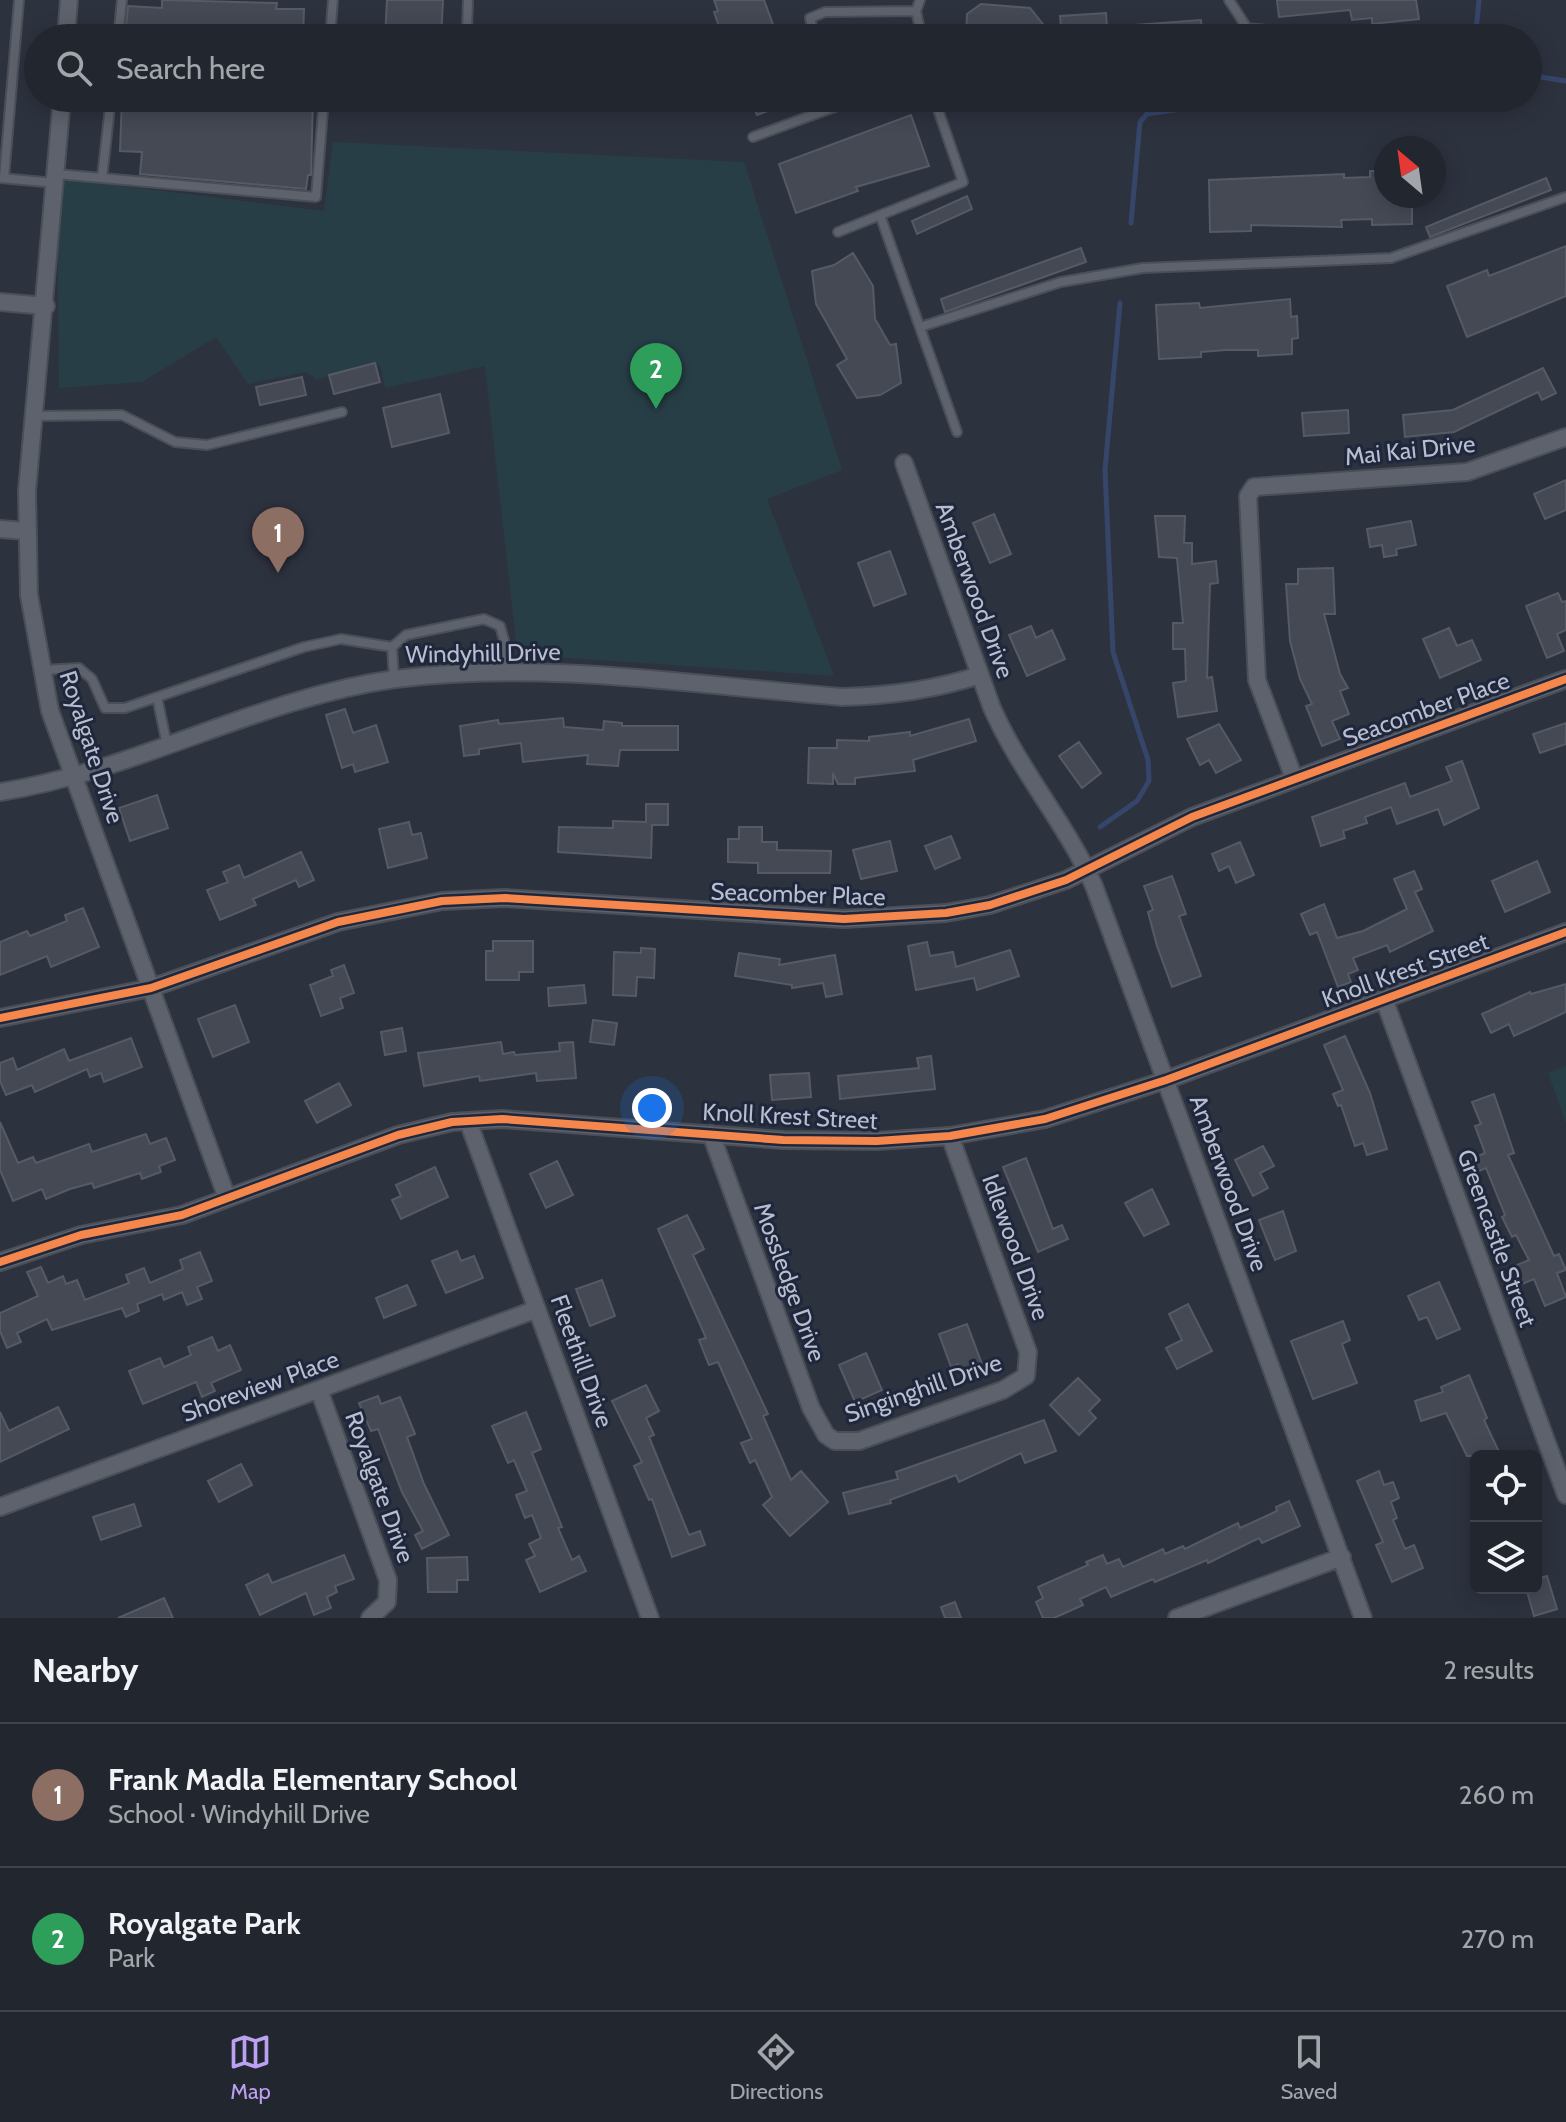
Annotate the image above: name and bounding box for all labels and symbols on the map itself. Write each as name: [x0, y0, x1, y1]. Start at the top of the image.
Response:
north arrow: [1374, 136, 1446, 208]
pin: 2: [630, 343, 682, 409]
street label: Mai Kai Drive: [1343, 429, 1477, 471]
street label: Amberwood Drive: [930, 498, 1020, 682]
pin: 1: [252, 507, 304, 573]
street label: Windyhill Drive: [405, 637, 561, 669]
street label: Seacomber Place: [1339, 665, 1513, 753]
street label: Royalgate Drive: [54, 667, 130, 827]
street label: Seacomber Place: [710, 876, 886, 912]
street label: Knoll Krest Street: [1318, 926, 1492, 1014]
your location: [632, 1088, 672, 1128]
street label: Amberwood Drive: [1184, 1091, 1274, 1275]
street label: Knoll Krest Street: [702, 1097, 878, 1135]
street label: Greencastle Street: [1451, 1145, 1543, 1331]
street label: Idlewood Drive: [976, 1170, 1056, 1324]
street label: Mossledge Drive: [748, 1199, 832, 1365]
street label: Fleethill Drive: [545, 1291, 619, 1431]
street label: Shoreview Place: [177, 1344, 343, 1428]
street label: Singinghill Drive: [841, 1348, 1005, 1428]
street label: Royalgate Drive: [339, 1407, 421, 1567]

